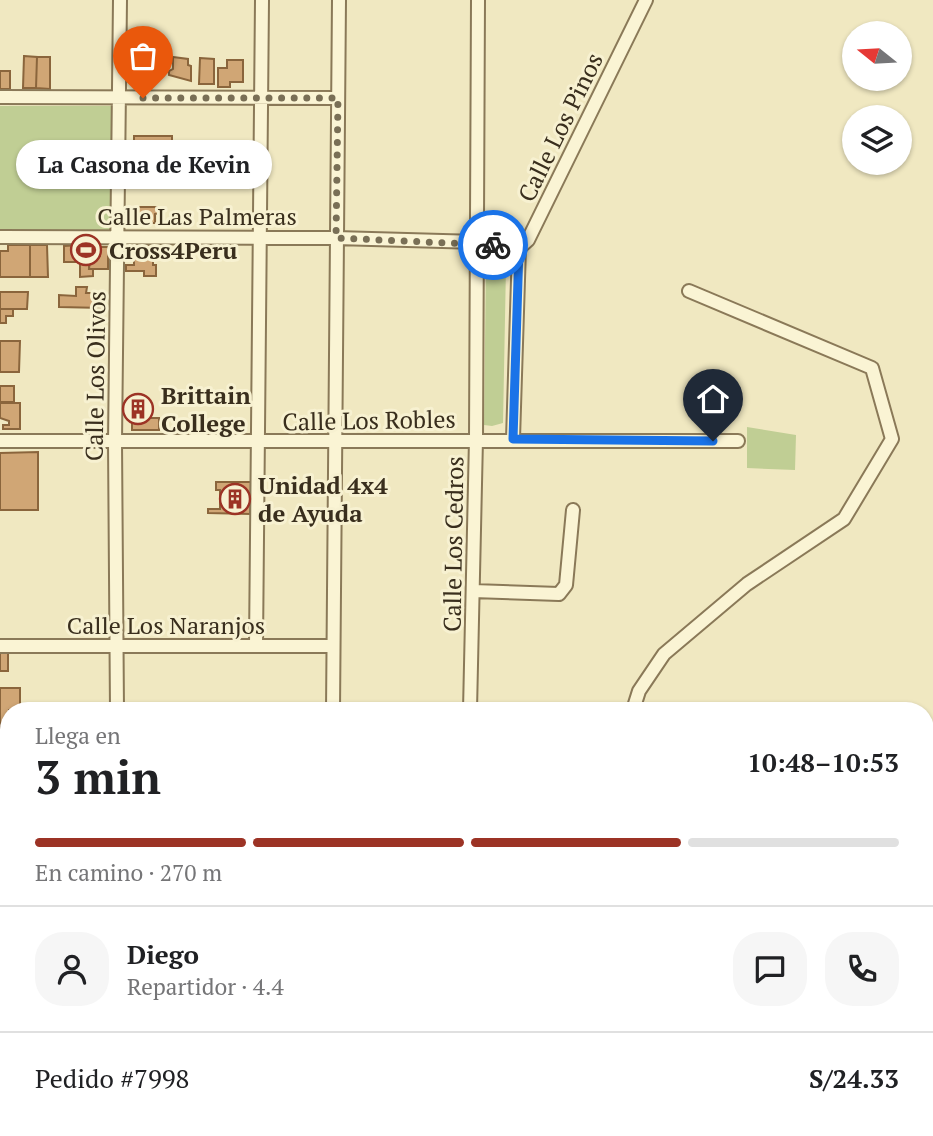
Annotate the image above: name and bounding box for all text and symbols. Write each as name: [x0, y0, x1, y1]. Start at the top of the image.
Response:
north arrow: [842, 21, 912, 91]
map controls: [842, 21, 912, 175]
pin: [113, 26, 173, 98]
icon: bag: [124, 37, 162, 75]
street label: Calle Los Pinos: [510, 47, 610, 207]
button: layers: [842, 105, 912, 175]
callout: La Casona de Kevin: [15, 140, 271, 189]
text: La Casona de Kevin: [38, 149, 250, 180]
street label: Calle Las Palmeras: [97, 200, 297, 232]
courier: [458, 210, 528, 280]
icon: bike: [474, 226, 512, 264]
sports icon: Cross4Peru: [69, 233, 103, 267]
place label: Cross4Peru: [109, 234, 237, 266]
street label: Calle Los Olivos: [78, 291, 112, 461]
pin: [683, 369, 743, 441]
place label: Brittain College: [161, 379, 251, 439]
icon: home: [694, 380, 732, 418]
building icon: Brittain College: [121, 392, 155, 426]
street label: Calle Los Robles: [282, 402, 456, 438]
street label: Calle Los Cedros: [435, 456, 471, 632]
place label: Unidad 4x4 de Ayuda: [258, 469, 388, 529]
building icon: Unidad 4x4 de Ayuda: [218, 482, 252, 516]
street label: Calle Los Naranjos: [67, 609, 265, 641]
text: Llega en: [35, 720, 121, 751]
text: 10:48–10:53: [747, 745, 899, 779]
text: 3 min: [35, 746, 161, 807]
text: En camino · 270 m: [35, 857, 222, 888]
button: person: [35, 932, 109, 1006]
button: chat: [733, 932, 807, 1006]
button: phone: [825, 932, 899, 1006]
text: Diego: [127, 937, 199, 971]
text: Repartidor · 4.4: [127, 971, 284, 1002]
text: Pedido #7998: [35, 1061, 189, 1095]
text: S/24.33: [809, 1061, 899, 1095]

